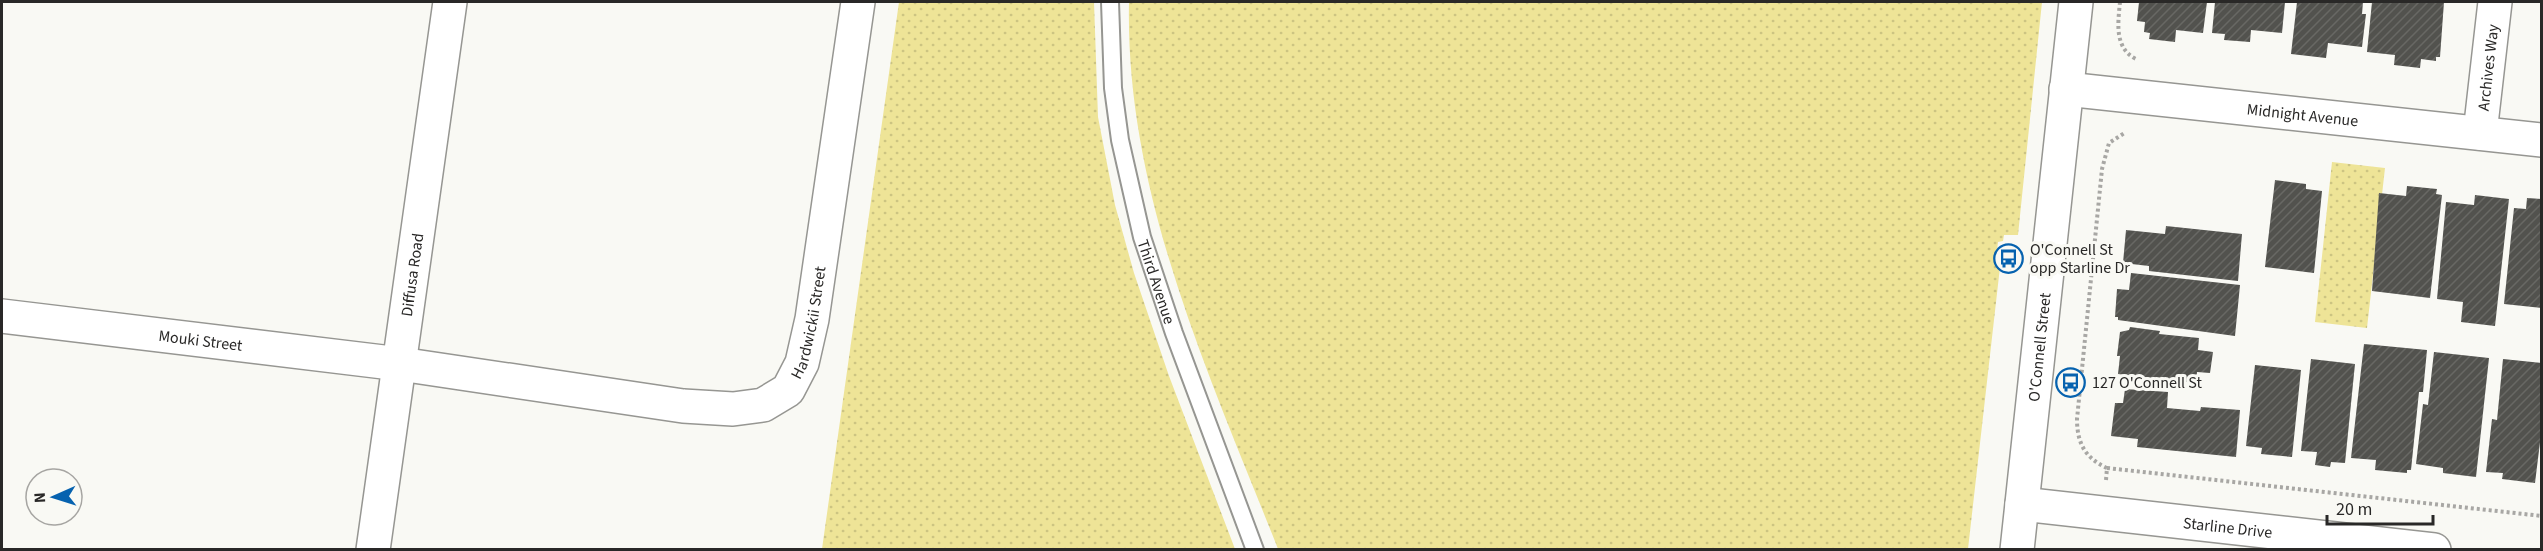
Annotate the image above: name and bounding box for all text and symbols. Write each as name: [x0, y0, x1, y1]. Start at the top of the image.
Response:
street label: Archives Way: [2473, 22, 2504, 112]
street label: Midnight Avenue: [2246, 98, 2359, 132]
street label: Diffusa Road: [396, 232, 429, 318]
street label: Third Avenue: [1132, 237, 1180, 327]
place label: O'Connell St opp Starline Dr: [2030, 239, 2130, 279]
bus stop icon: O'Connell St opp Starline Dr: [1993, 242, 2025, 274]
street label: Hardwickii Street: [786, 264, 832, 383]
street label: O'Connell Street: [2023, 291, 2057, 403]
street label: Mouki Street: [157, 325, 244, 357]
bus stop icon: 127 O'Connell St: [2055, 366, 2087, 398]
place label: 127 O'Connell St: [2092, 372, 2202, 394]
north arrow: [24, 467, 84, 527]
scale bar: [2327, 488, 2434, 526]
text: N: [29, 492, 51, 504]
text: 20 m: [2336, 497, 2372, 522]
street label: Starline Drive: [2182, 512, 2273, 544]

